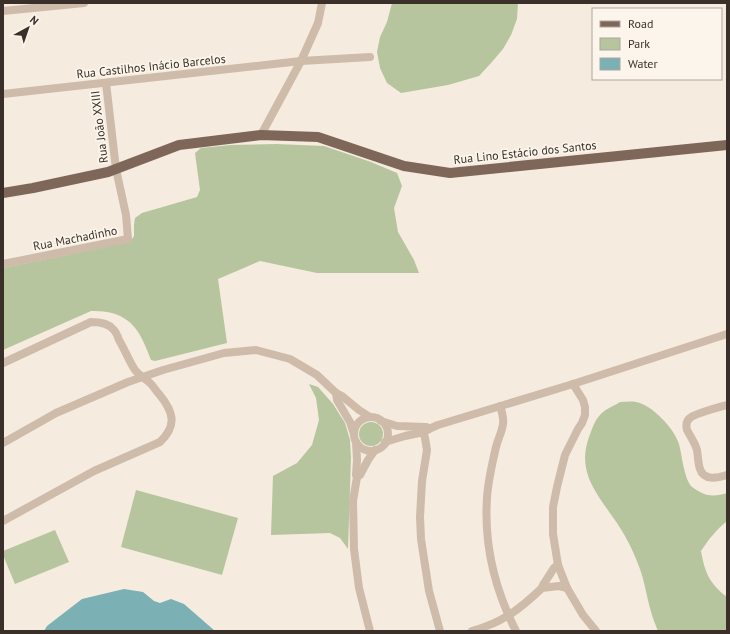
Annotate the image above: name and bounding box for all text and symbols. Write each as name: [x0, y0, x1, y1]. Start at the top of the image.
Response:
north arrow: [8, 8, 48, 48]
legend: [592, 8, 722, 80]
text: N: [27, 13, 42, 28]
text: Road: [628, 16, 653, 31]
text: Park: [628, 36, 650, 51]
street label: Rua Castilhos Inácio Barcelos: [76, 51, 226, 81]
text: Water: [628, 56, 658, 71]
street label: Rua João XXIII: [87, 90, 111, 164]
street label: Rua Lino Estácio dos Santos: [453, 137, 597, 167]
street label: Rua Machadinho: [32, 223, 118, 253]

